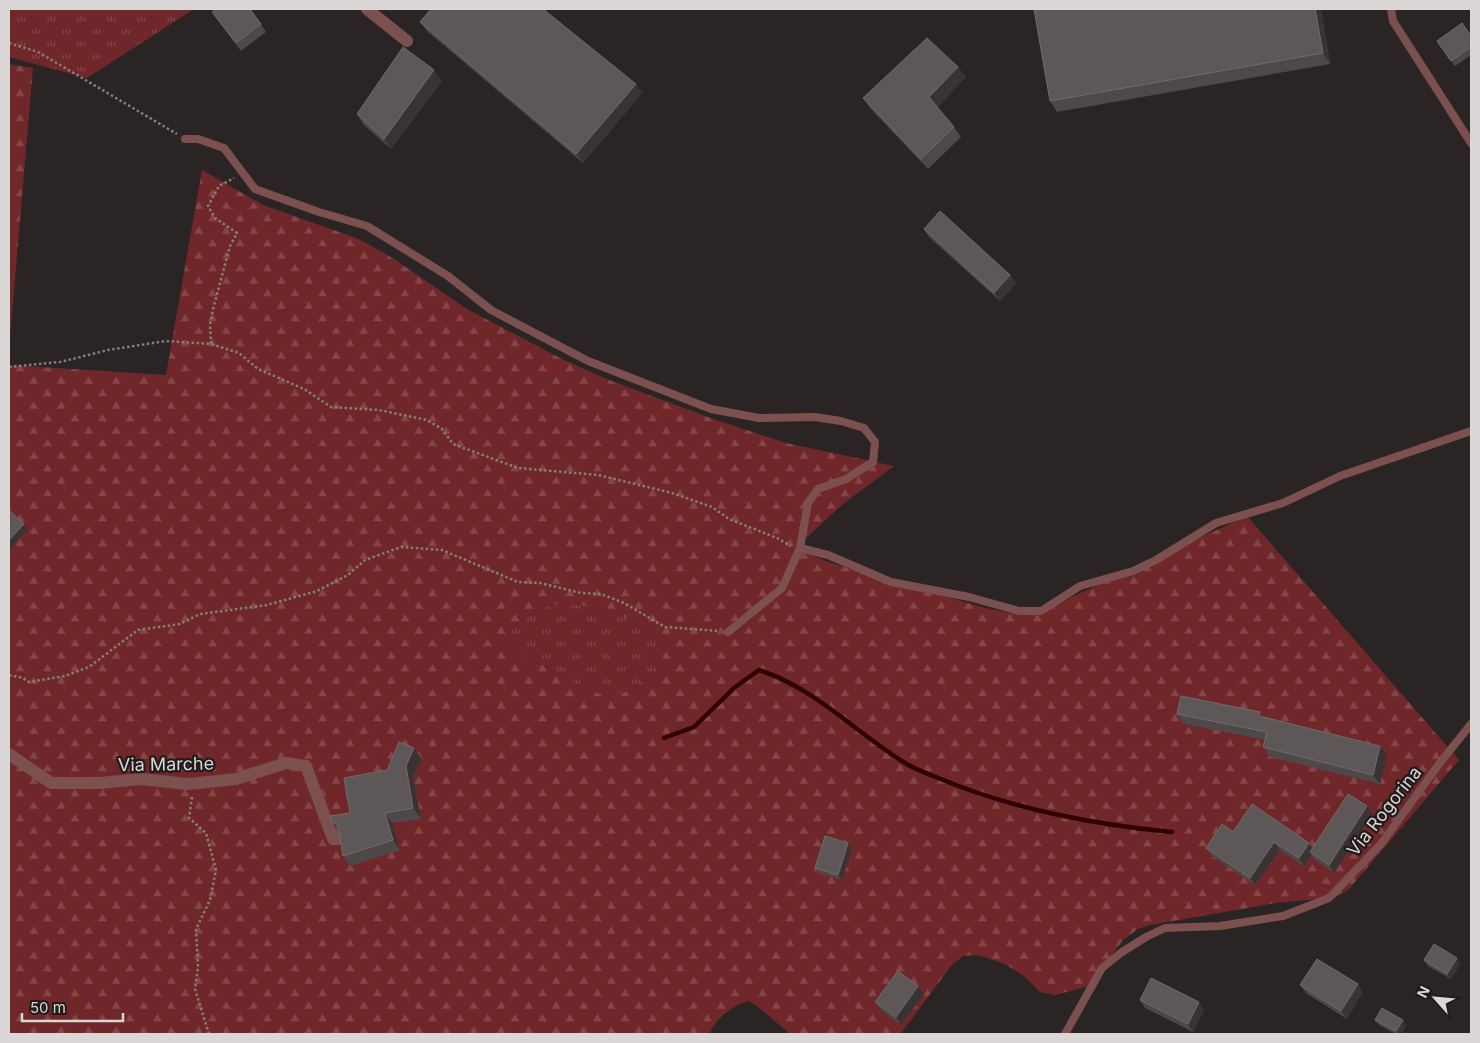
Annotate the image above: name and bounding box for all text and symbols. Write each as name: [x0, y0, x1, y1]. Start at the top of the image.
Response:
street label: Via Marche: [118, 753, 214, 775]
street label: Via Rogorina: [1342, 762, 1426, 860]
north arrow: [1410, 973, 1460, 1023]
text: N: [1413, 983, 1433, 1000]
scale bar: [22, 990, 124, 1022]
text: 50 m: [30, 998, 66, 1017]

